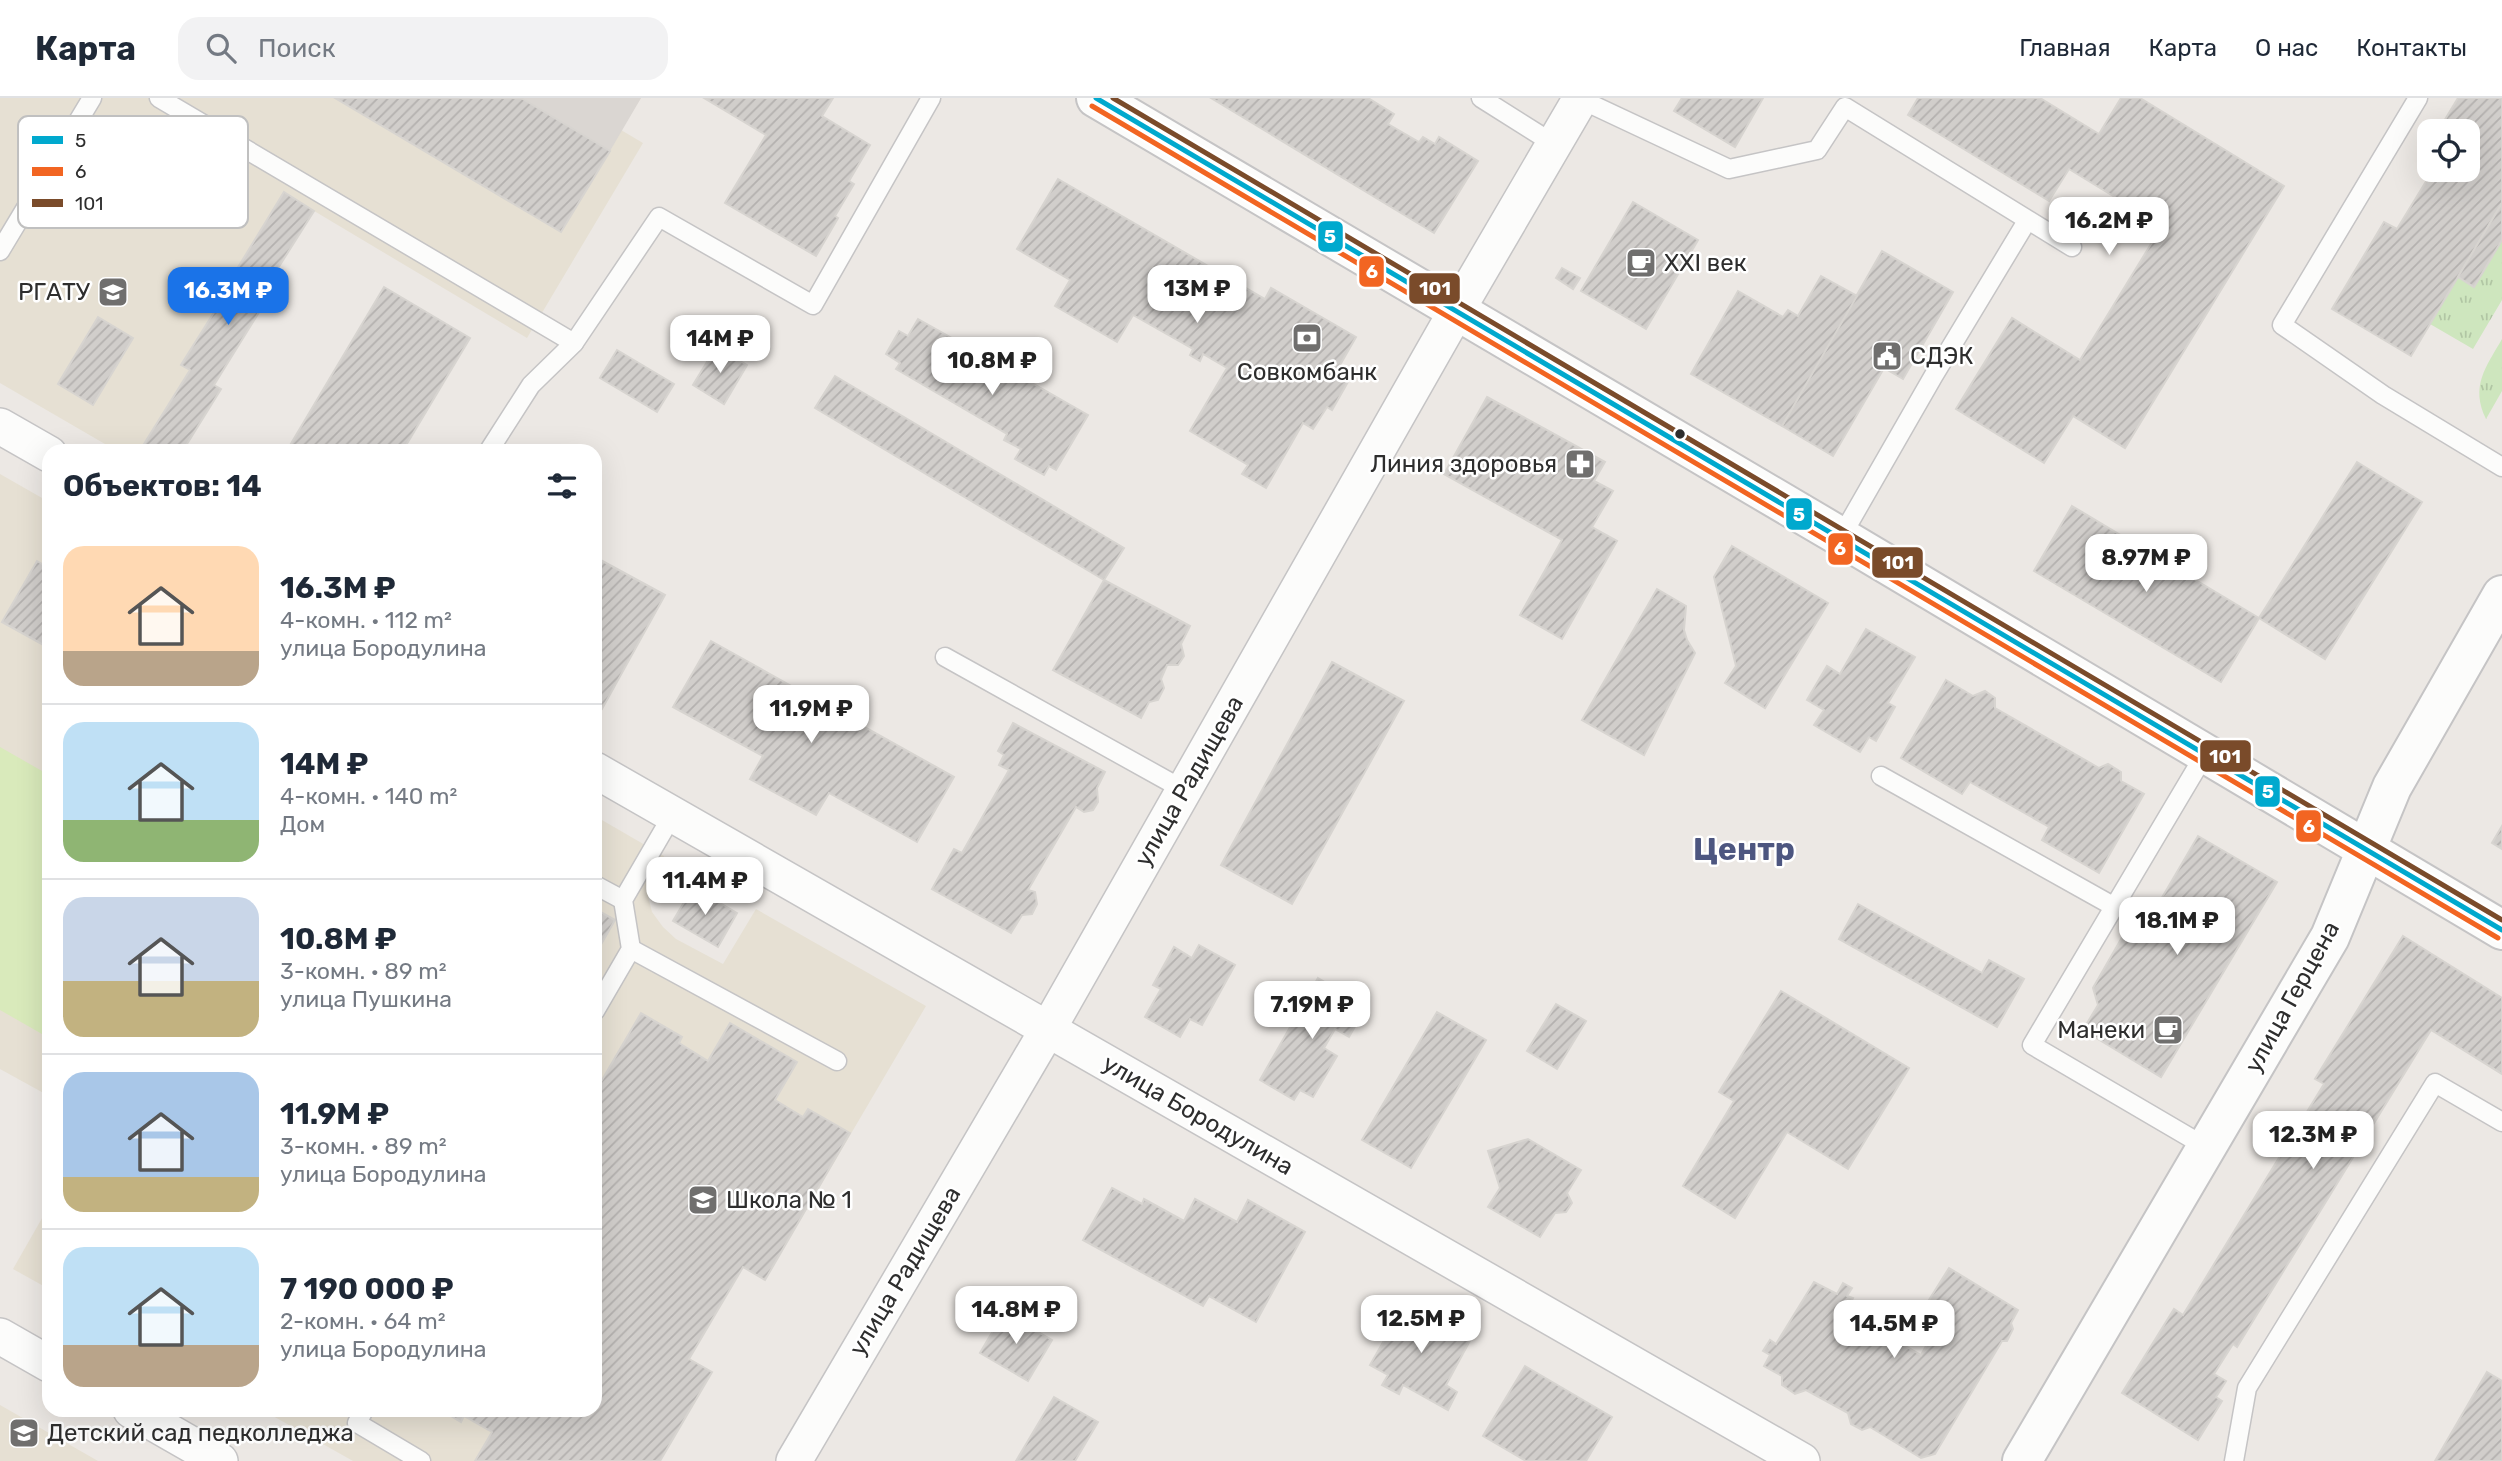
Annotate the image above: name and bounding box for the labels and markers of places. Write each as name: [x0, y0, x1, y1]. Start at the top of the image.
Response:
pin: 16.2M ₽: [2044, 198, 2174, 257]
cafe icon: XXI век: [1624, 246, 1658, 280]
place label: XXI век: [1664, 249, 1747, 277]
pin: 13M ₽: [1148, 266, 1246, 325]
pin: 16.3M ₽: [163, 268, 293, 327]
school or university icon: РГАТУ: [96, 275, 130, 309]
place label: РГАТУ: [18, 278, 91, 306]
pin: 14M ₽: [671, 316, 769, 375]
bank icon: Совкомбанк: [1290, 321, 1324, 355]
pin: 10.8M ₽: [927, 338, 1057, 397]
public building icon: СДЭК: [1870, 339, 1904, 373]
place label: СДЭК: [1910, 342, 1974, 370]
place label: Совкомбанк: [1237, 358, 1377, 386]
unlabelled marker: [1673, 427, 1687, 441]
pharmacy icon: Линия здоровья: [1563, 447, 1597, 481]
place label: Линия здоровья: [1370, 450, 1557, 478]
pin: 8.97M ₽: [2081, 534, 2211, 594]
pin: 11.9M ₽: [746, 686, 876, 745]
pin: 11.4M ₽: [640, 858, 770, 917]
pin: 18.1M ₽: [2112, 898, 2242, 957]
pin: 7.19M ₽: [1247, 982, 1377, 1041]
cafe icon: Манеки: [2151, 1013, 2185, 1047]
place label: Манеки: [2057, 1016, 2145, 1044]
pin: 12.3M ₽: [2248, 1112, 2378, 1171]
school or university icon: Школа № 1: [686, 1183, 720, 1217]
place label: Школа № 1: [726, 1186, 852, 1214]
pin: 14.8M ₽: [951, 1286, 1081, 1346]
pin: 12.5M ₽: [1356, 1296, 1486, 1355]
pin: 14.5M ₽: [1829, 1300, 1959, 1360]
school or university icon: Детский сад педколледжа: [7, 1416, 41, 1450]
place label: Детский сад педколледжа: [47, 1419, 354, 1447]

